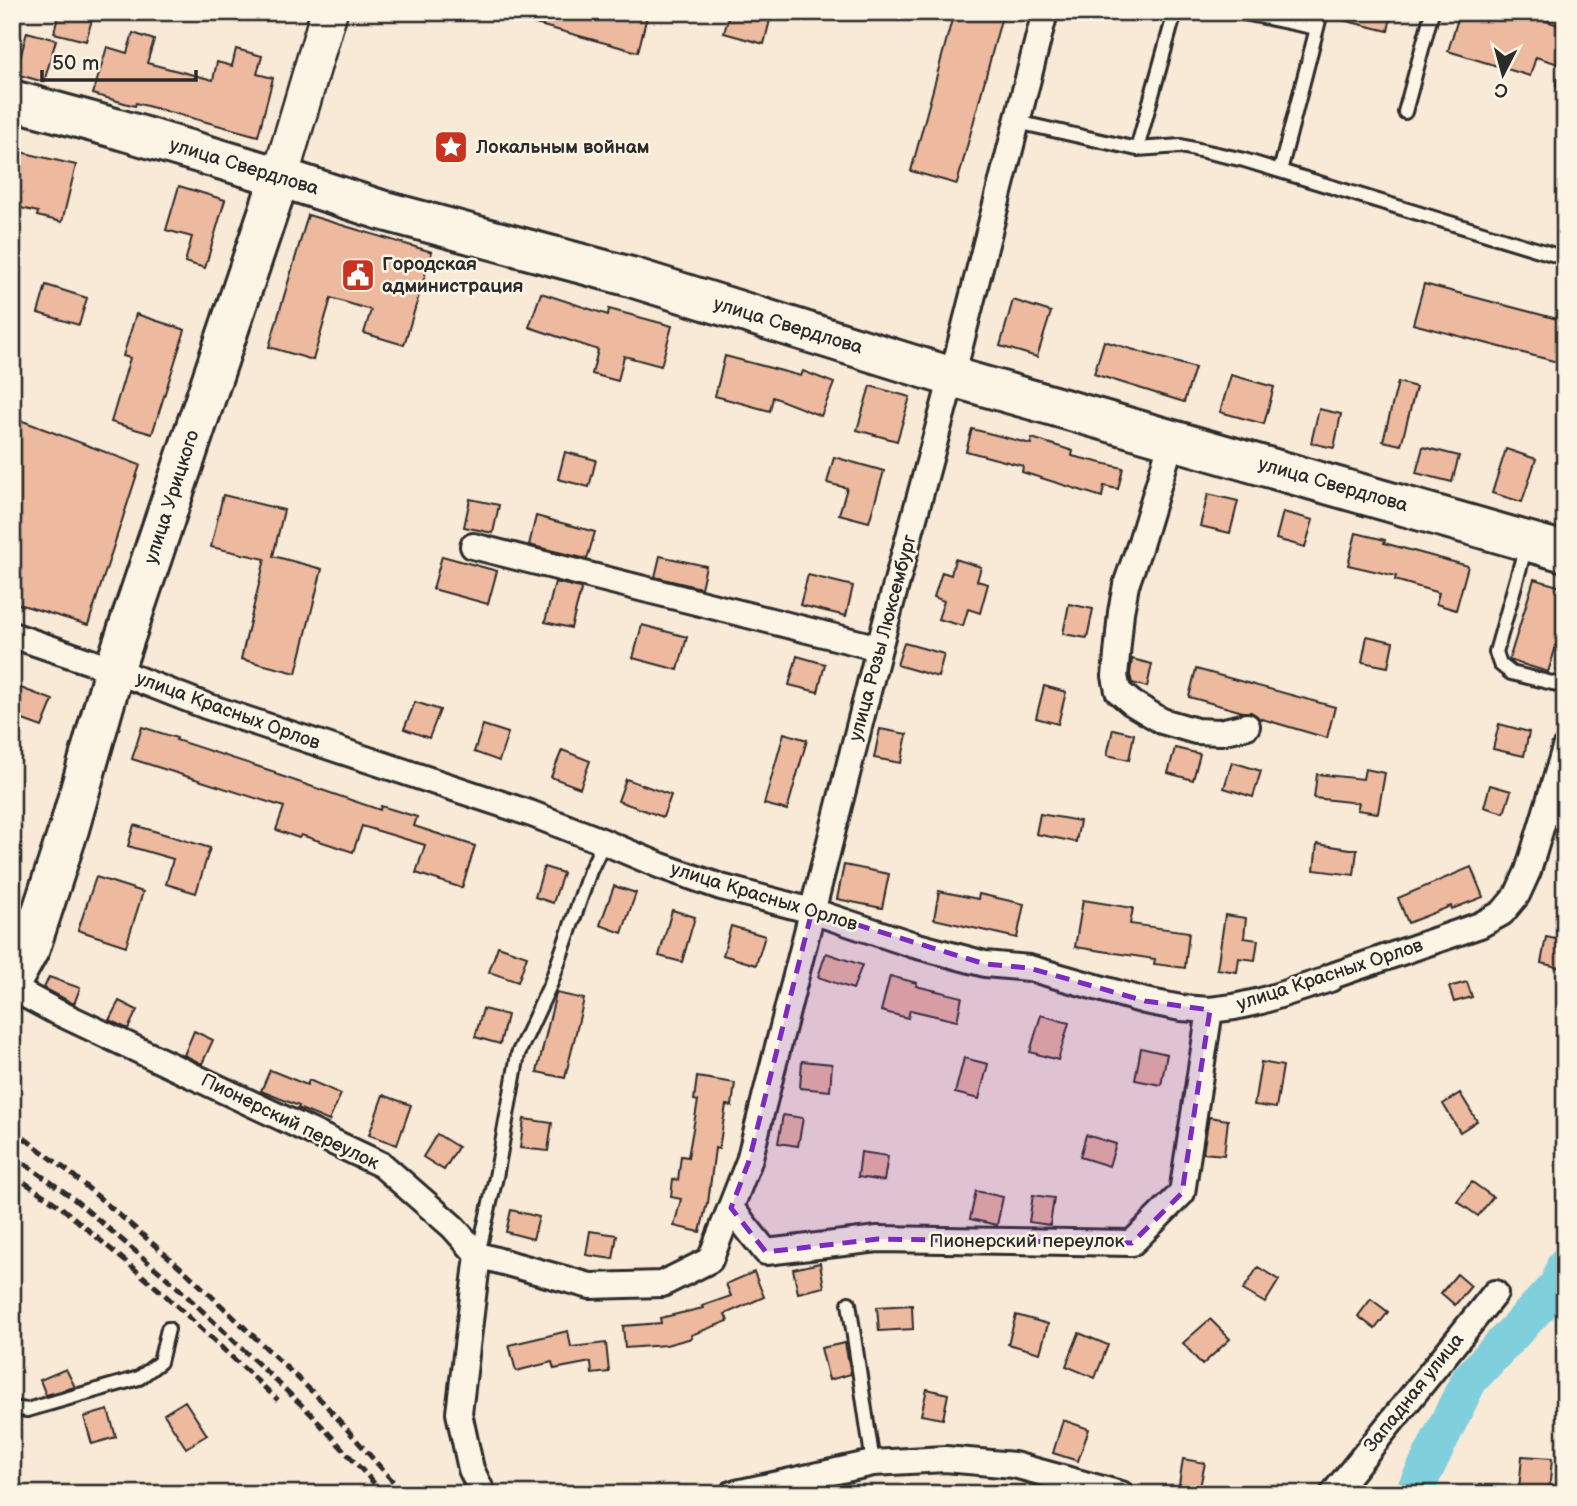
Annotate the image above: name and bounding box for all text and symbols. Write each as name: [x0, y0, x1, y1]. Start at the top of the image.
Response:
scale bar: [42, 38, 196, 82]
north arrow: [1468, 38, 1538, 108]
text: 50 m: [52, 51, 99, 76]
text: С: [1494, 77, 1509, 102]
place icon: Локальным войнам: [432, 128, 470, 166]
street label: улица Свердлова: [167, 133, 321, 201]
place label: Локальным войнам: [475, 136, 649, 159]
place label: Городская администрация: [382, 253, 524, 298]
public building icon: Городская администрация: [339, 256, 377, 294]
street label: улица Свердлова: [711, 292, 865, 360]
street label: улица Урицкого: [140, 427, 204, 567]
street label: улица Свердлова: [1255, 453, 1411, 517]
street label: улица Розы Люксембург: [844, 532, 922, 744]
street label: улица Красных Орлов: [133, 667, 323, 755]
street label: улица Красных Орлов: [668, 858, 860, 936]
street label: улица Красных Орлов: [1234, 934, 1426, 1016]
street label: Пионерский переулок: [197, 1069, 383, 1175]
street label: Пионерский переулок: [929, 1230, 1125, 1253]
street label: Западная улица: [1359, 1329, 1469, 1457]

